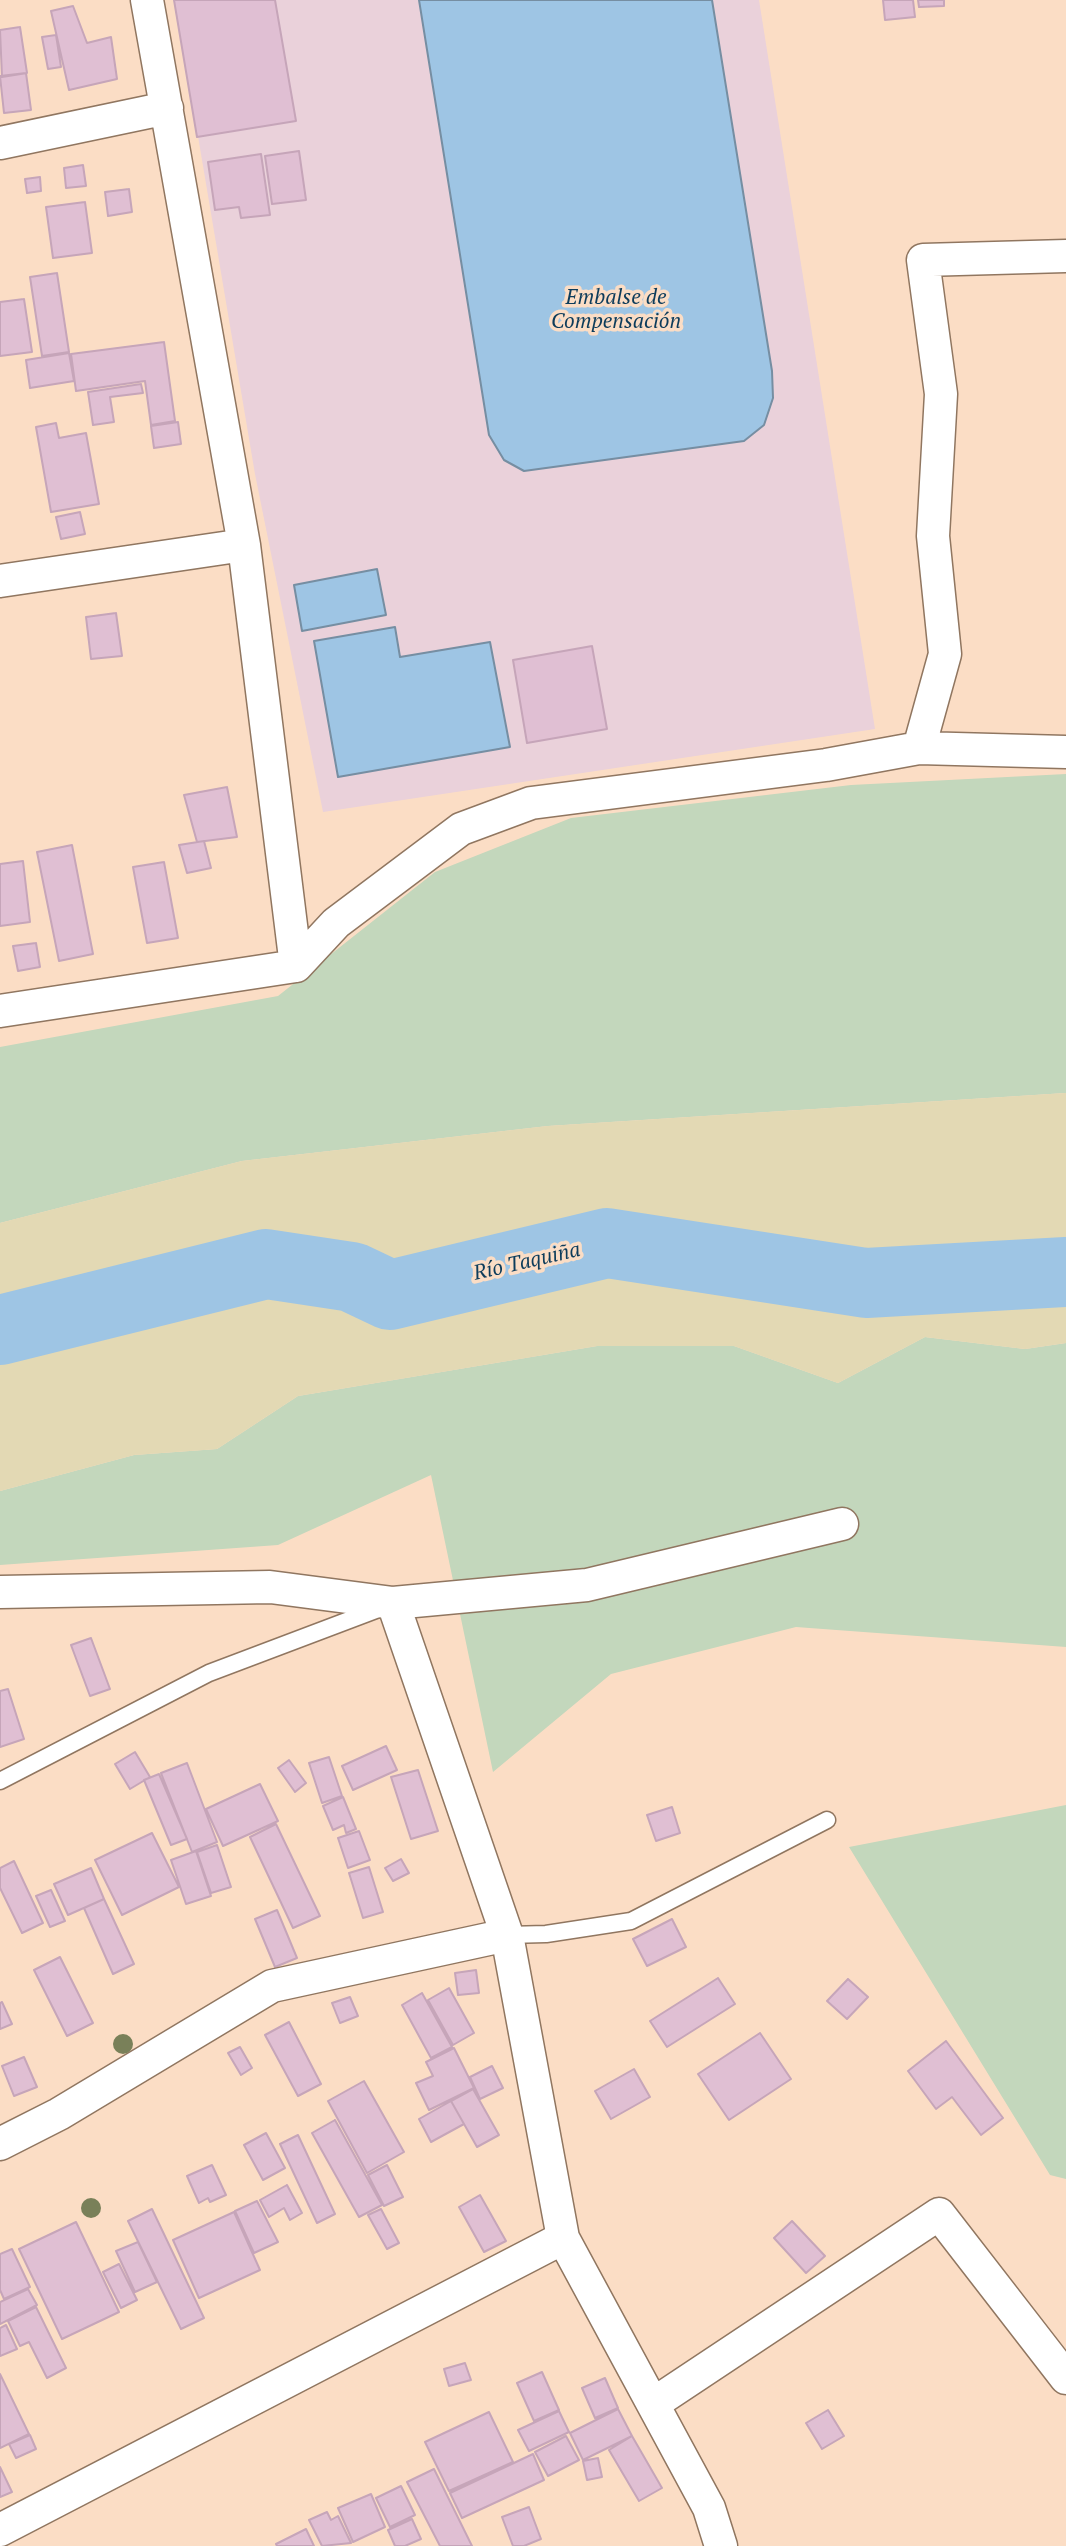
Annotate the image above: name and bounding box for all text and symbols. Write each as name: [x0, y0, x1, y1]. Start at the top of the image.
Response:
water label: Embalse de Compensación: [551, 285, 681, 335]
water label: Río Taquiña: [471, 1237, 583, 1287]

